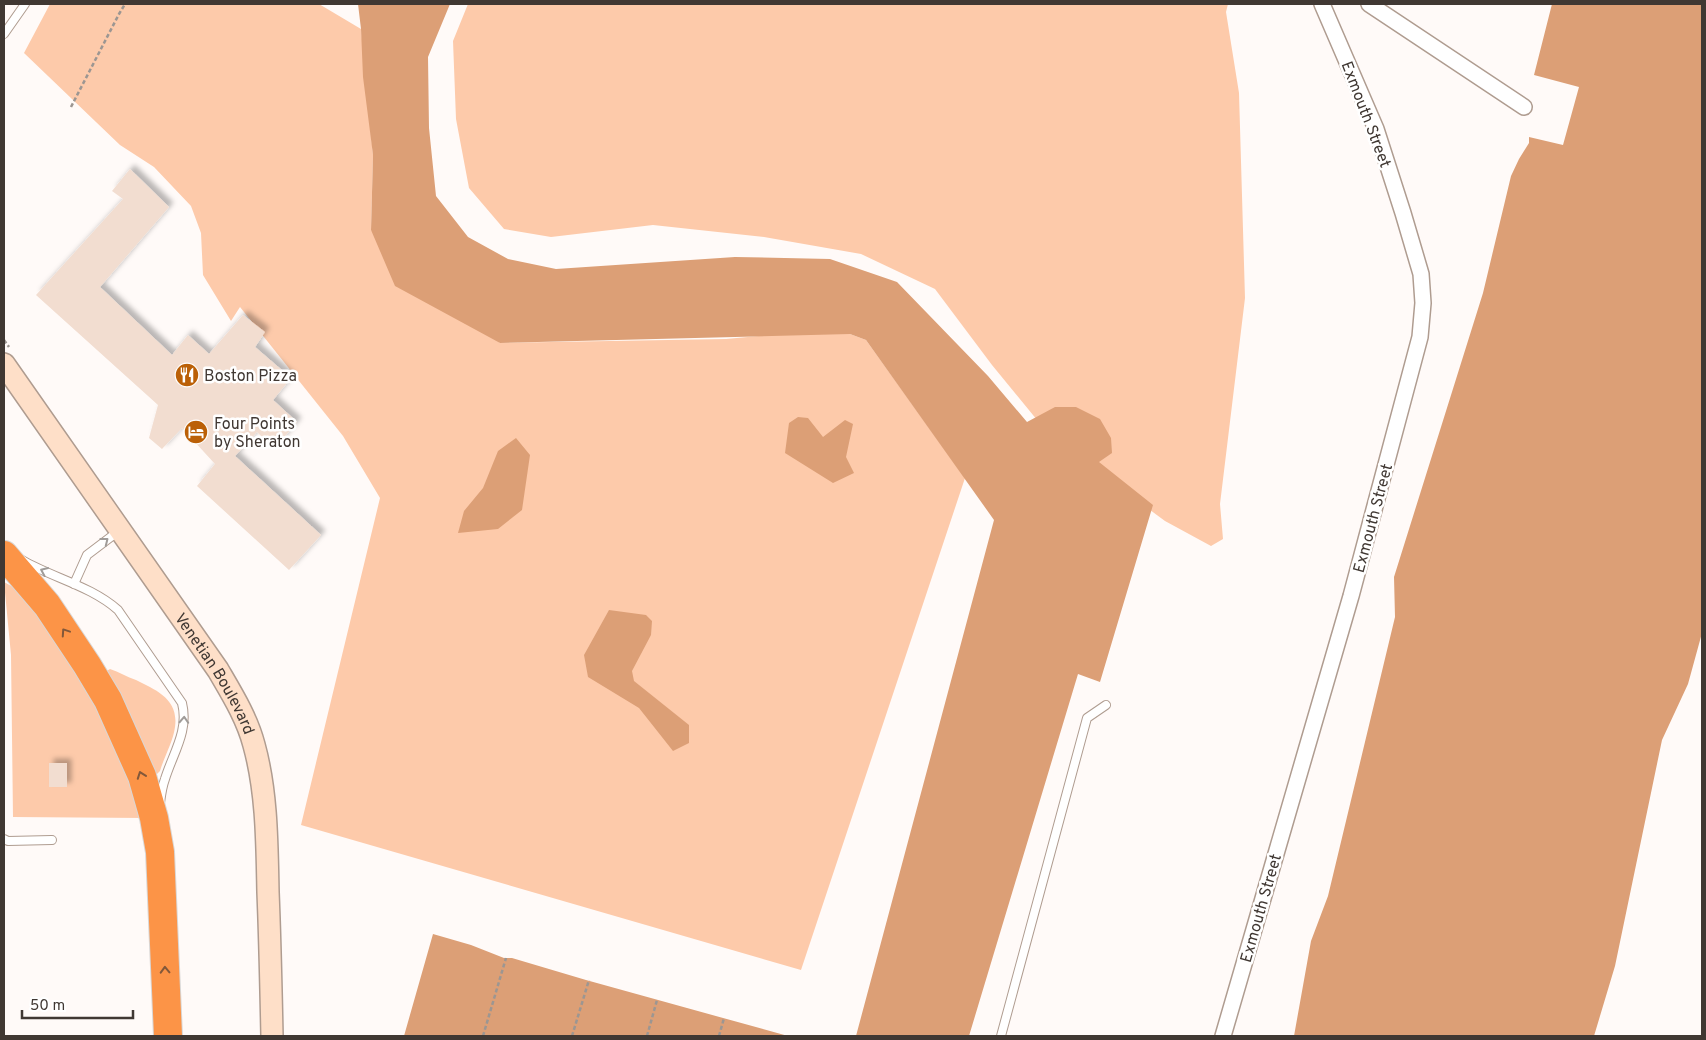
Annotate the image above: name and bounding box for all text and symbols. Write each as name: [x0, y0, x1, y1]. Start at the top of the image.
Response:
street label: Exmouth Street: [1336, 59, 1395, 171]
restaurant icon: Boston Pizza: [174, 362, 200, 388]
place label: Boston Pizza: [204, 367, 297, 387]
place label: Four Points by Sheraton: [214, 415, 301, 453]
hotel icon: Four Points by Sheraton: [183, 419, 209, 445]
street label: Exmouth Street: [1350, 462, 1398, 575]
one-way arrow: [99, 539, 108, 547]
one-way arrow: [40, 567, 49, 577]
street label: Venetian Boulevard: [169, 610, 258, 737]
one-way arrow: [62, 628, 71, 638]
one-way arrow: [178, 716, 189, 724]
one-way arrow: [137, 771, 147, 780]
street label: Exmouth Street: [1237, 852, 1287, 965]
one-way arrow: [159, 966, 170, 974]
scale bar: [22, 988, 134, 1020]
text: 50 m: [30, 997, 65, 1016]

